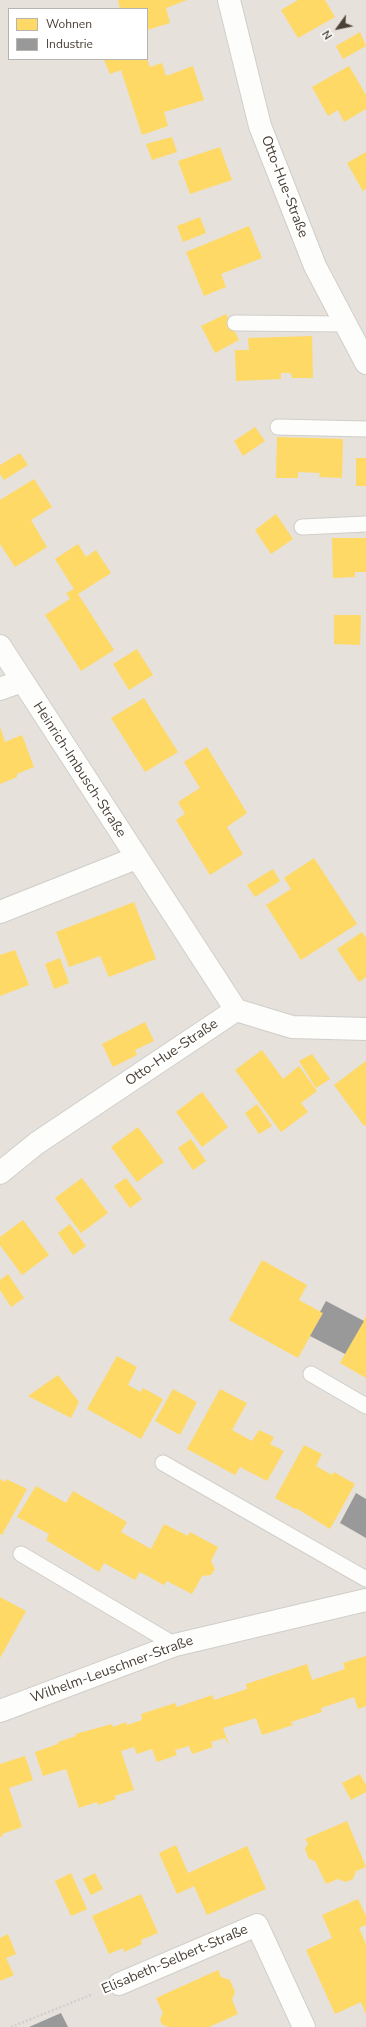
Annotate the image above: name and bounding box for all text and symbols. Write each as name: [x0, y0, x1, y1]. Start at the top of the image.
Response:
legend: [8, 8, 148, 60]
north arrow: [318, 8, 358, 48]
text: Wohnen: [46, 16, 92, 32]
text: N: [319, 27, 336, 42]
text: Industrie: [46, 36, 93, 52]
street label: Otto-Hue-Straße: [257, 134, 311, 240]
street label: Heinrich-Imbusch-Straße: [29, 699, 129, 841]
street label: Otto-Hue-Straße: [123, 1016, 221, 1090]
street label: Wilhelm-Leuschner-Straße: [28, 1633, 196, 1707]
street label: Elisabeth-Selbert-Straße: [99, 1922, 251, 1998]

